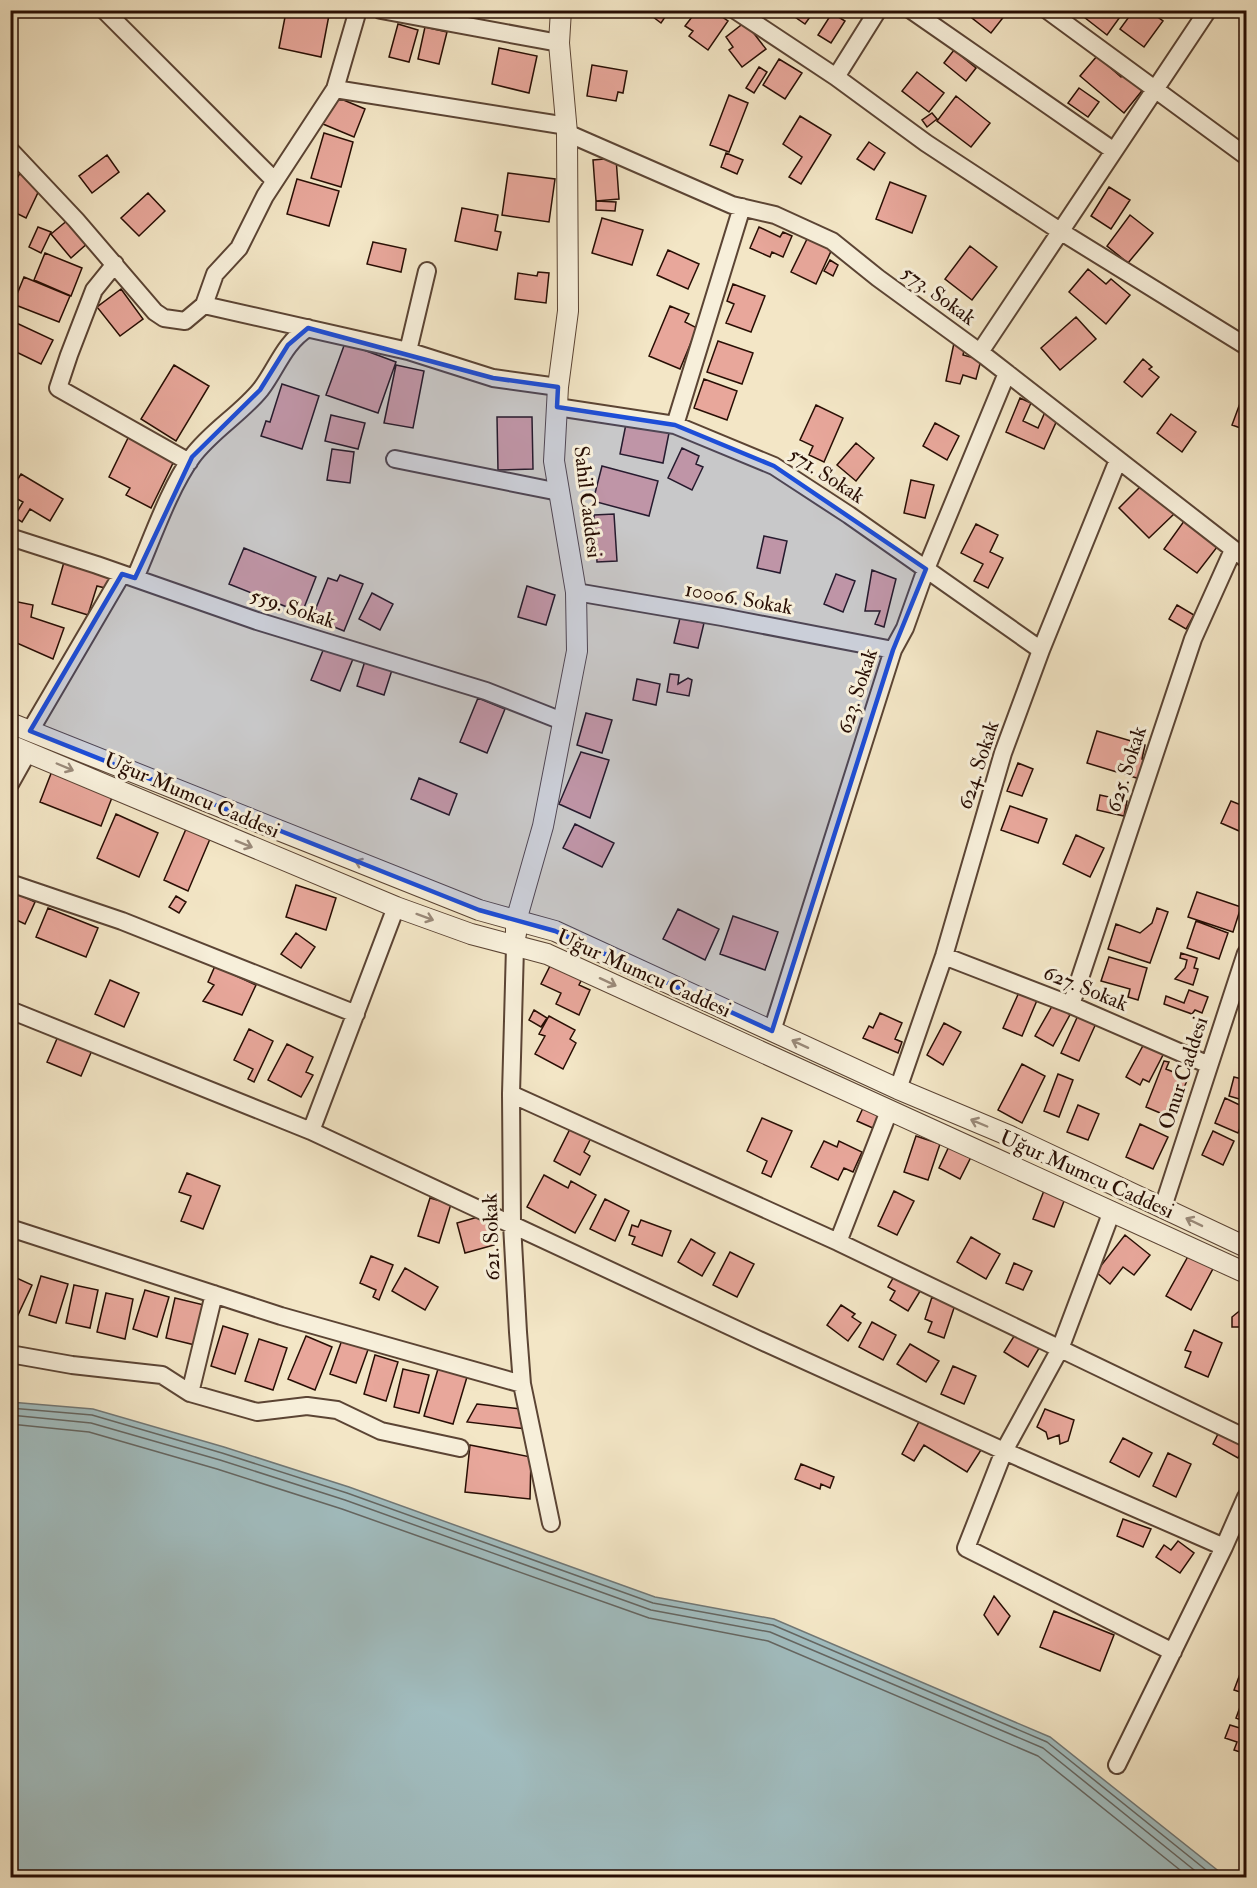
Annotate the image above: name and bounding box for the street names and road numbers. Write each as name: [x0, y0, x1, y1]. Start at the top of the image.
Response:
street label: 573. Sokak: [896, 259, 981, 332]
street label: 571. Sokak: [784, 441, 870, 510]
street label: Sahil Caddesi: [567, 444, 608, 560]
street label: 10006. Sokak: [683, 576, 795, 621]
street label: 559. Sokak: [247, 582, 339, 635]
street label: 623. Sokak: [831, 645, 884, 737]
street label: 624. Sokak: [951, 717, 1005, 813]
street label: 625. Sokak: [1100, 723, 1153, 816]
street label: Uğur Mumcu Caddesi: [100, 746, 284, 845]
street label: Uğur Mumcu Caddesi: [552, 923, 736, 1024]
street label: 627. Sokak: [1039, 959, 1132, 1018]
street label: Onur Caddesi: [1153, 1013, 1215, 1133]
street label: Uğur Mumcu Caddesi: [995, 1124, 1179, 1225]
street label: 621. Sokak: [476, 1193, 507, 1281]

